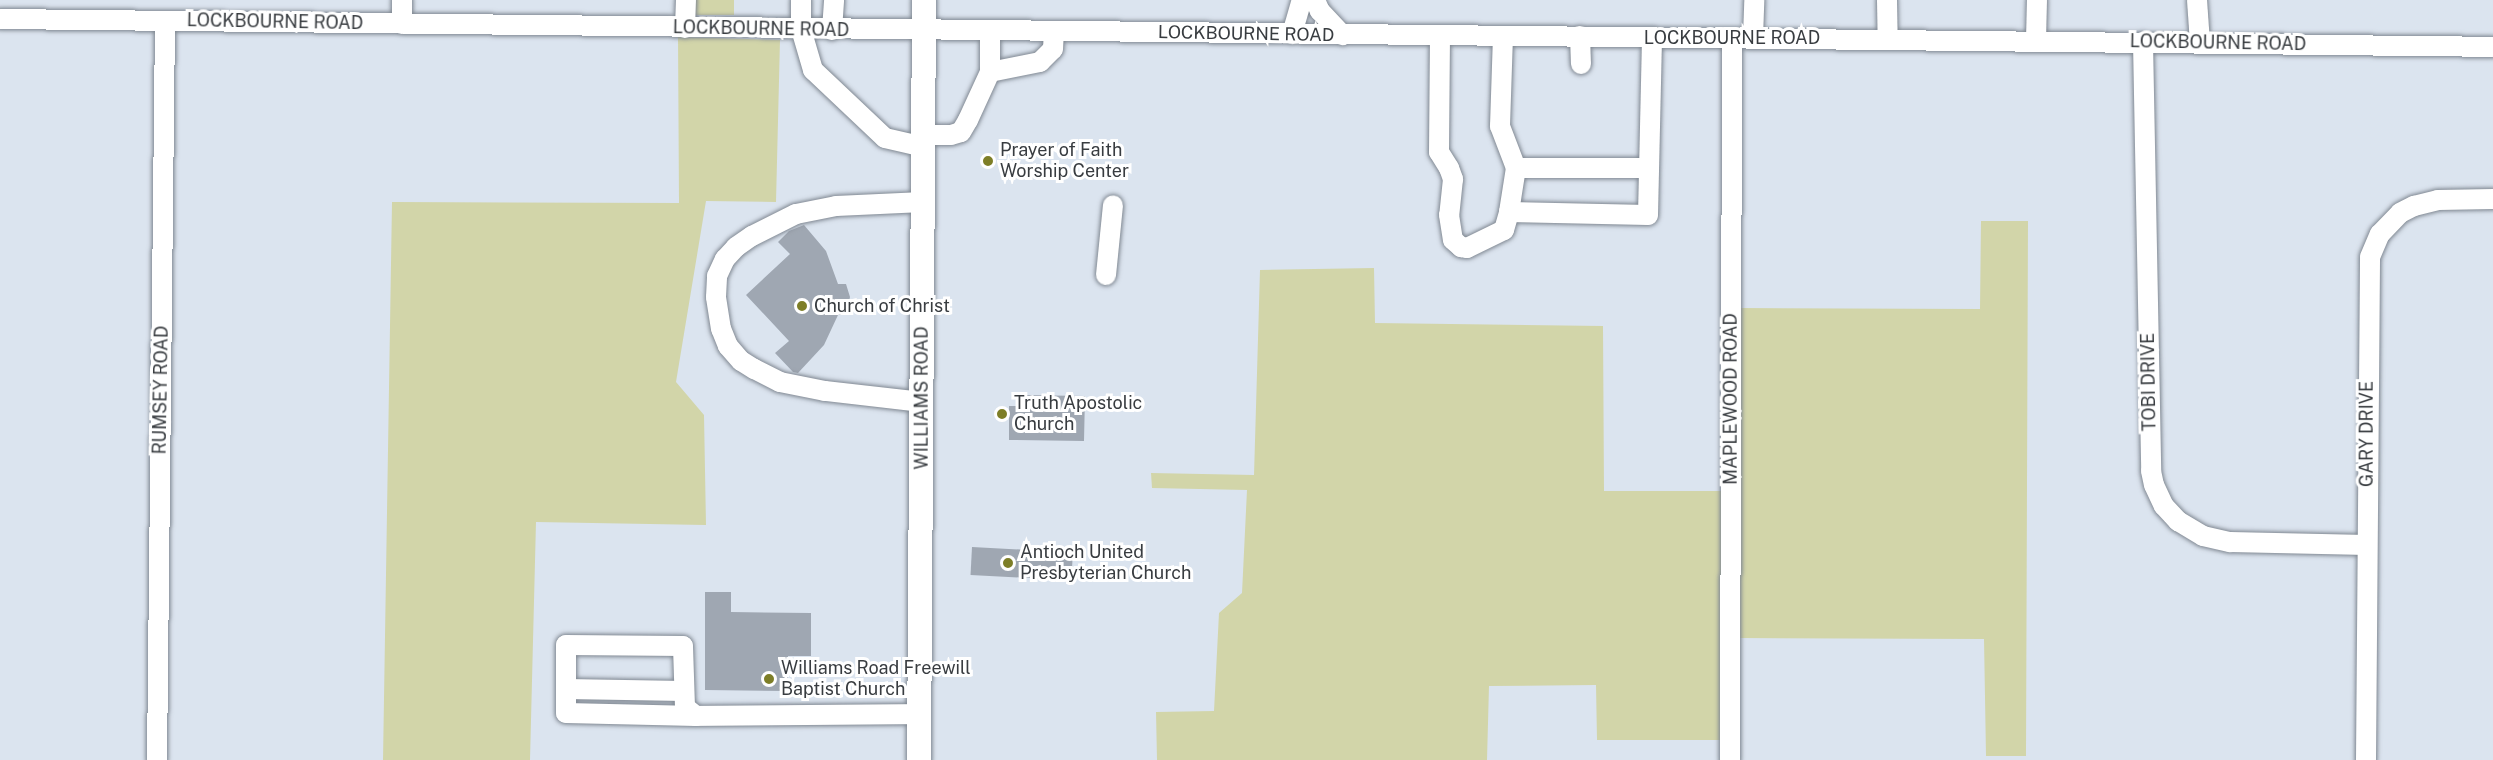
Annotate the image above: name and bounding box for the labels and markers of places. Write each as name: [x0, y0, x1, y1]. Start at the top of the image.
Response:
place label: Prayer of Faith Worship Center: [1000, 140, 1129, 182]
marker: Prayer of Faith Worship Center: [981, 154, 995, 168]
place label: Church of Christ: [814, 295, 950, 317]
marker: Church of Christ: [795, 299, 809, 313]
place label: Truth Apostolic Church: [1014, 393, 1142, 436]
marker: Truth Apostolic Church: [995, 407, 1009, 421]
place label: Antioch United Presbyterian Church: [1020, 542, 1191, 584]
marker: Antioch United Presbyterian Church: [1001, 556, 1015, 570]
place label: Williams Road Freewill Baptist Church: [781, 658, 971, 700]
marker: Williams Road Freewill Baptist Church: [762, 672, 776, 686]

